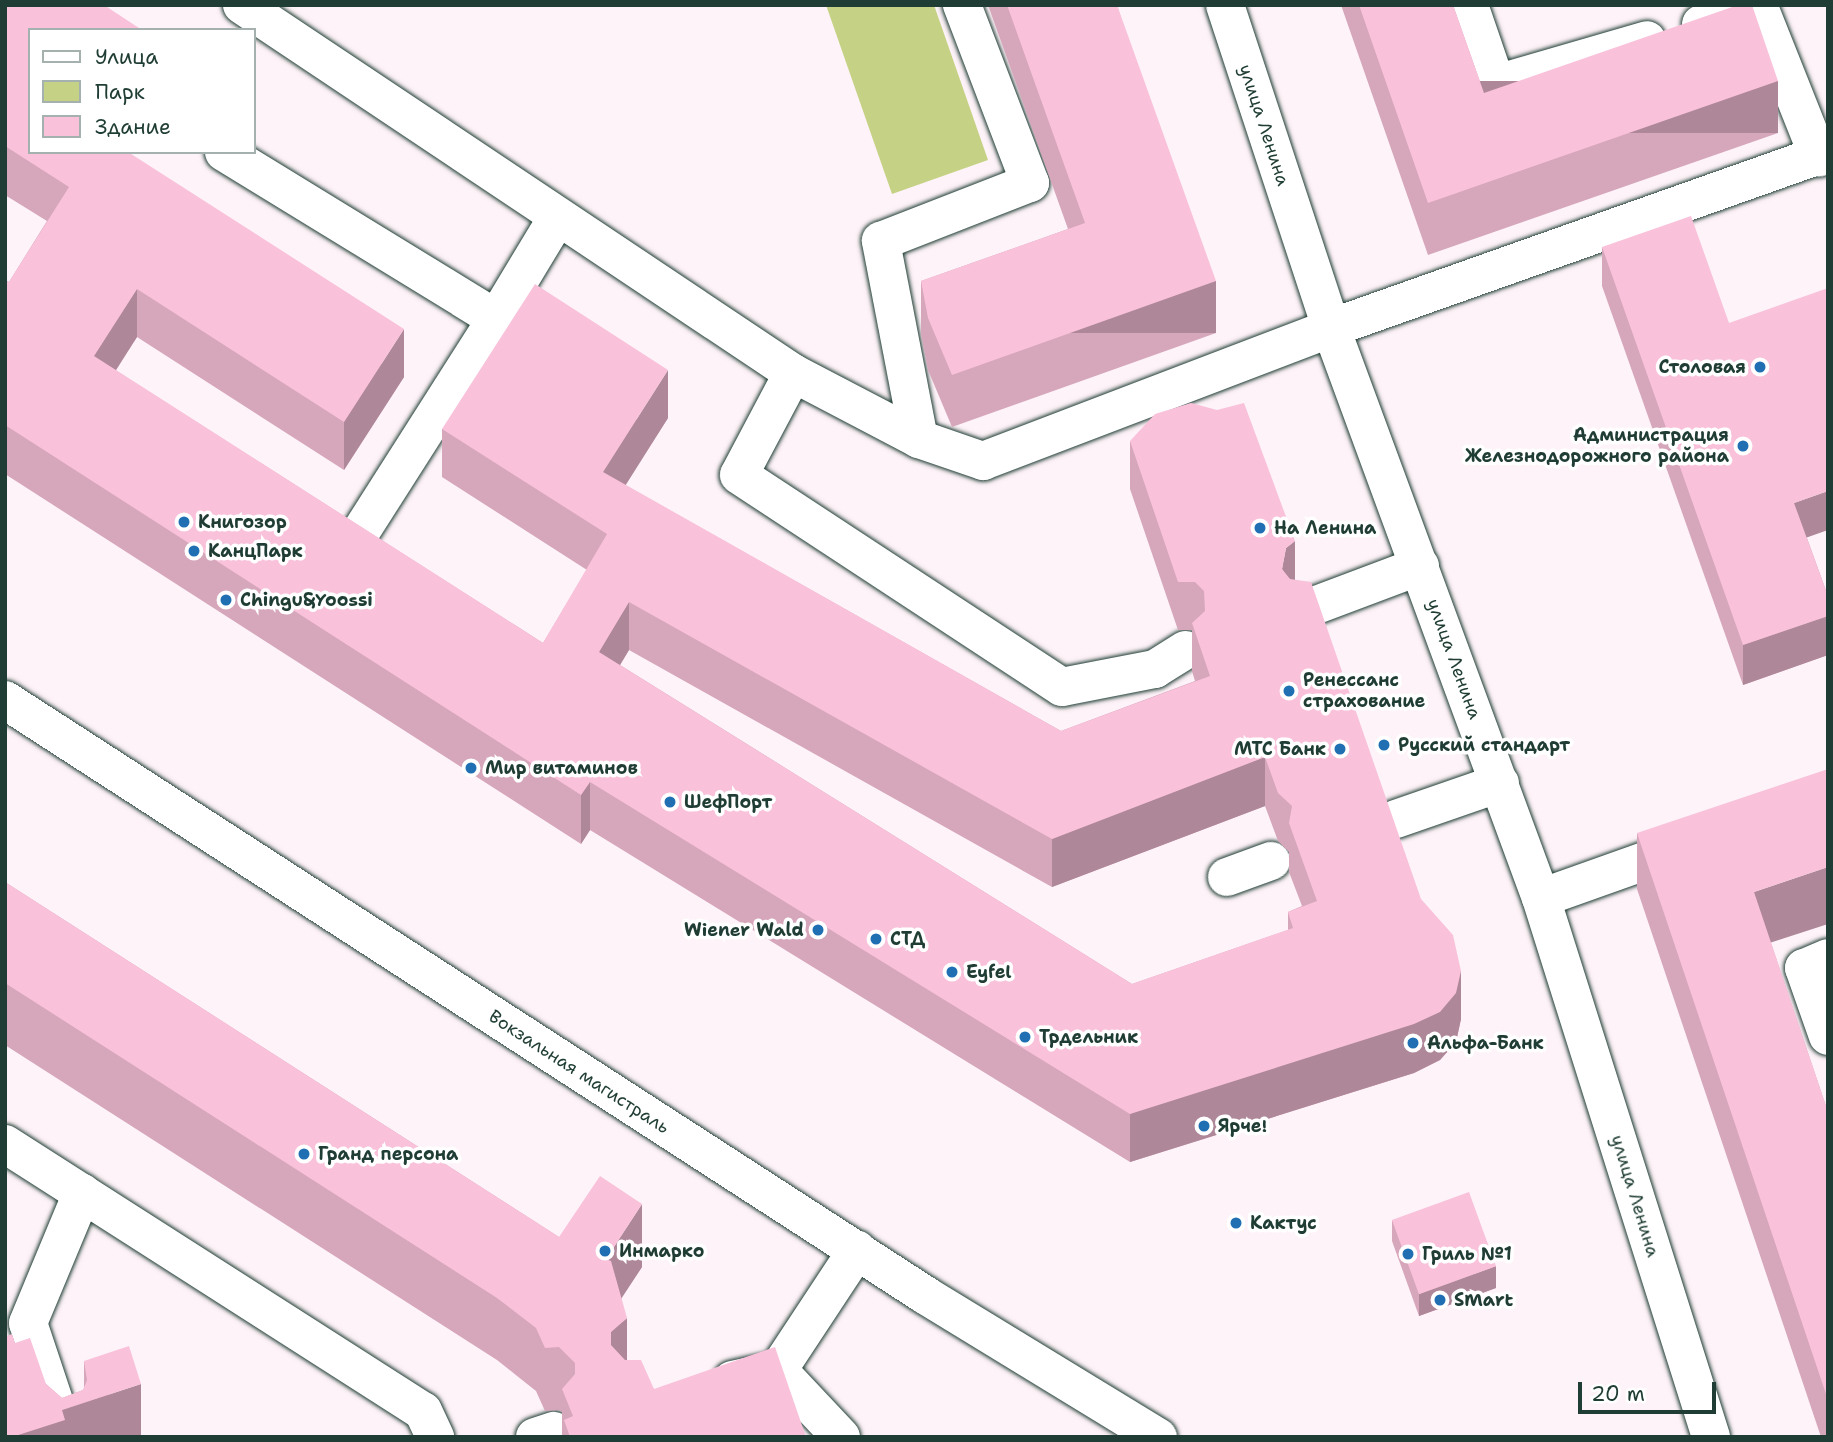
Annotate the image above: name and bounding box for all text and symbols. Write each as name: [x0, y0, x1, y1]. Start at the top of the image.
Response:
legend: [28, 28, 256, 154]
text: Улица: [95, 43, 158, 71]
street label: улица Ленина: [1234, 62, 1294, 188]
text: Парк: [95, 78, 145, 106]
text: Здание: [95, 113, 171, 141]
place label: Столовая: [1658, 356, 1746, 378]
marker: Столовая: [1752, 359, 1768, 375]
place label: Администрация Железнодорожного района: [1465, 425, 1729, 467]
marker: Администрация Железнодорожного района: [1735, 438, 1751, 454]
place label: Книгозор: [198, 511, 287, 533]
marker: Книгозор: [176, 514, 192, 530]
place label: На Ленина: [1274, 517, 1376, 539]
marker: На Ленина: [1252, 520, 1268, 536]
place label: КанцПарк: [208, 540, 303, 562]
marker: КанцПарк: [186, 543, 202, 559]
place label: Chingu&Yoossi: [240, 589, 373, 611]
marker: Chingu&Yoossi: [218, 592, 234, 608]
street label: улица Ленина: [1422, 596, 1486, 722]
place label: Ренессанс страхование: [1303, 670, 1425, 712]
marker: Ренессанс страхование: [1281, 683, 1297, 699]
place label: Русский стандарт: [1398, 734, 1570, 756]
marker: Русский стандарт: [1376, 737, 1392, 753]
place label: МТС Банк: [1234, 738, 1326, 760]
marker: МТС Банк: [1332, 741, 1348, 757]
place label: Мир витаминов: [485, 757, 638, 779]
marker: Мир витаминов: [463, 760, 479, 776]
place label: ШефПорт: [684, 791, 772, 813]
marker: ШефПорт: [662, 794, 678, 810]
place label: Wiener Wald: [684, 919, 804, 941]
marker: Wiener Wald: [810, 922, 826, 938]
place label: СТД: [890, 928, 925, 950]
marker: СТД: [868, 931, 884, 947]
place label: Eyfel: [966, 961, 1012, 983]
marker: Eyfel: [944, 964, 960, 980]
street label: Вокзальная магистраль: [485, 1006, 673, 1138]
place label: Трдельник: [1039, 1026, 1138, 1048]
marker: Трдельник: [1017, 1029, 1033, 1045]
place label: Альфа-Банк: [1427, 1032, 1544, 1054]
marker: Альфа-Банк: [1405, 1035, 1421, 1051]
place label: Ярче!: [1218, 1115, 1267, 1137]
marker: Ярче!: [1196, 1118, 1212, 1134]
street label: улица Ленина: [1606, 1132, 1664, 1260]
place label: Гранд персона: [318, 1143, 458, 1165]
marker: Гранд персона: [296, 1146, 312, 1162]
place label: Кактус: [1250, 1212, 1317, 1234]
marker: Кактус: [1228, 1215, 1244, 1231]
place label: Инмарко: [619, 1240, 704, 1262]
marker: Инмарко: [597, 1243, 613, 1259]
place label: Гриль №1: [1422, 1243, 1512, 1265]
marker: Гриль №1: [1400, 1246, 1416, 1262]
place label: SMart: [1454, 1289, 1513, 1311]
marker: SMart: [1432, 1292, 1448, 1308]
scale bar: [1581, 1368, 1719, 1412]
text: 20 m: [1591, 1380, 1645, 1408]

